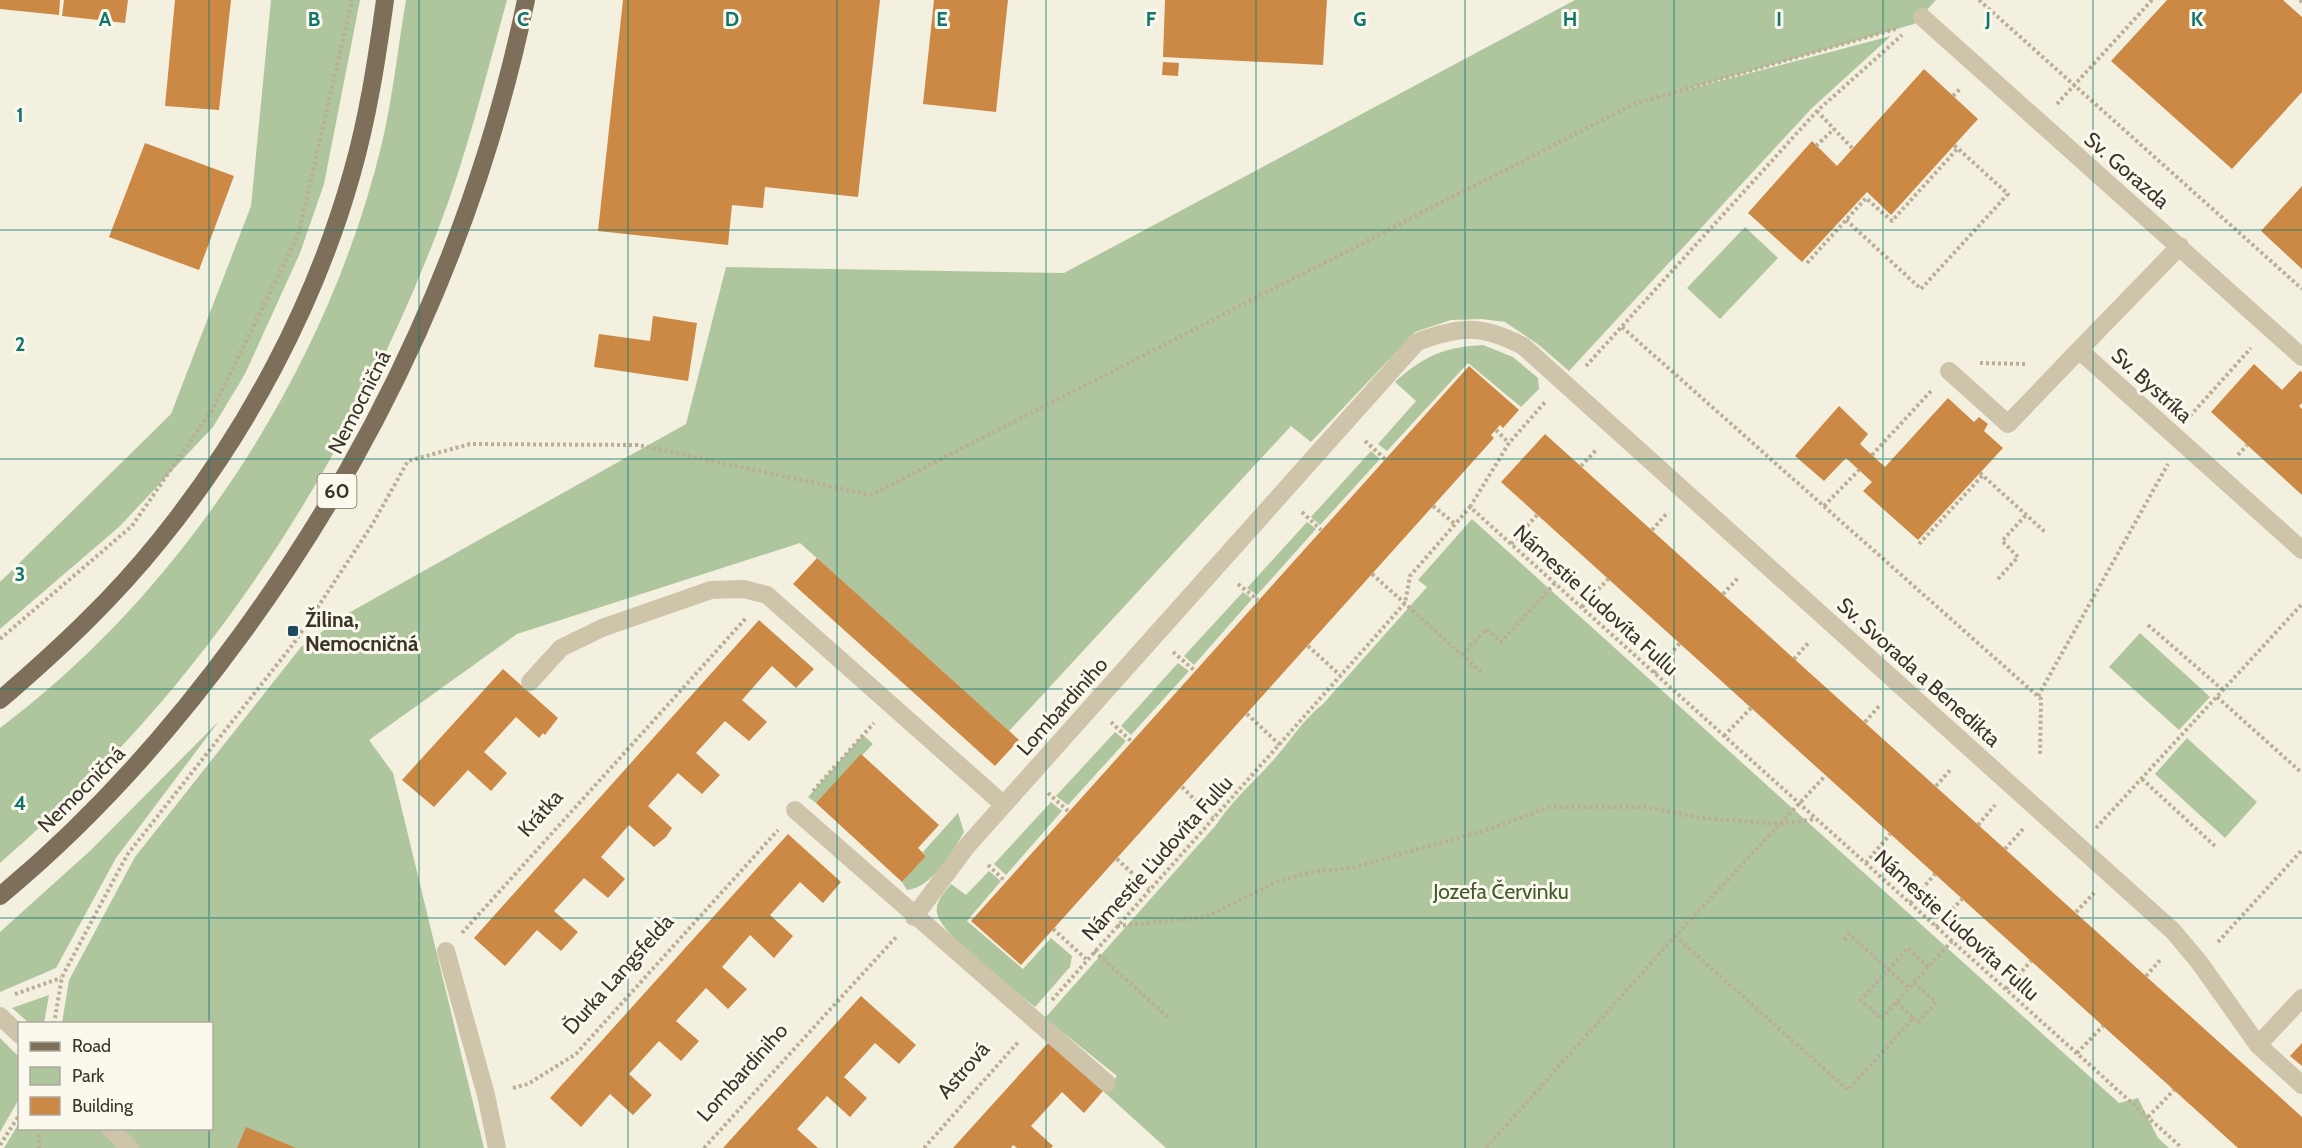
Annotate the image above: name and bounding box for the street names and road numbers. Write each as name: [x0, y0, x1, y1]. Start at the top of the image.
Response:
street label: Sv. Gorazda: [2079, 126, 2175, 214]
street label: Sv. Bystríka: [2107, 342, 2197, 428]
street label: Nemocničná: [322, 346, 396, 458]
road number: 60: [318, 474, 356, 508]
street label: Námestie Ľudovíta Fullu: [1509, 520, 1683, 680]
street label: Sv. Svorada a Benedikta: [1832, 592, 2006, 752]
street label: Lombardiniho: [1011, 652, 1113, 760]
street label: Nemocničná: [32, 740, 130, 838]
street label: Námestie Ľudovíta Fullu: [1077, 771, 1237, 945]
street label: Krátka: [512, 784, 568, 842]
street label: Námestie Ľudovíta Fullu: [1870, 845, 2044, 1005]
street label: Ďurka Langsfelda: [557, 908, 678, 1039]
street label: Lombardiniho: [691, 1018, 793, 1126]
street label: Astrová: [932, 1037, 994, 1103]

